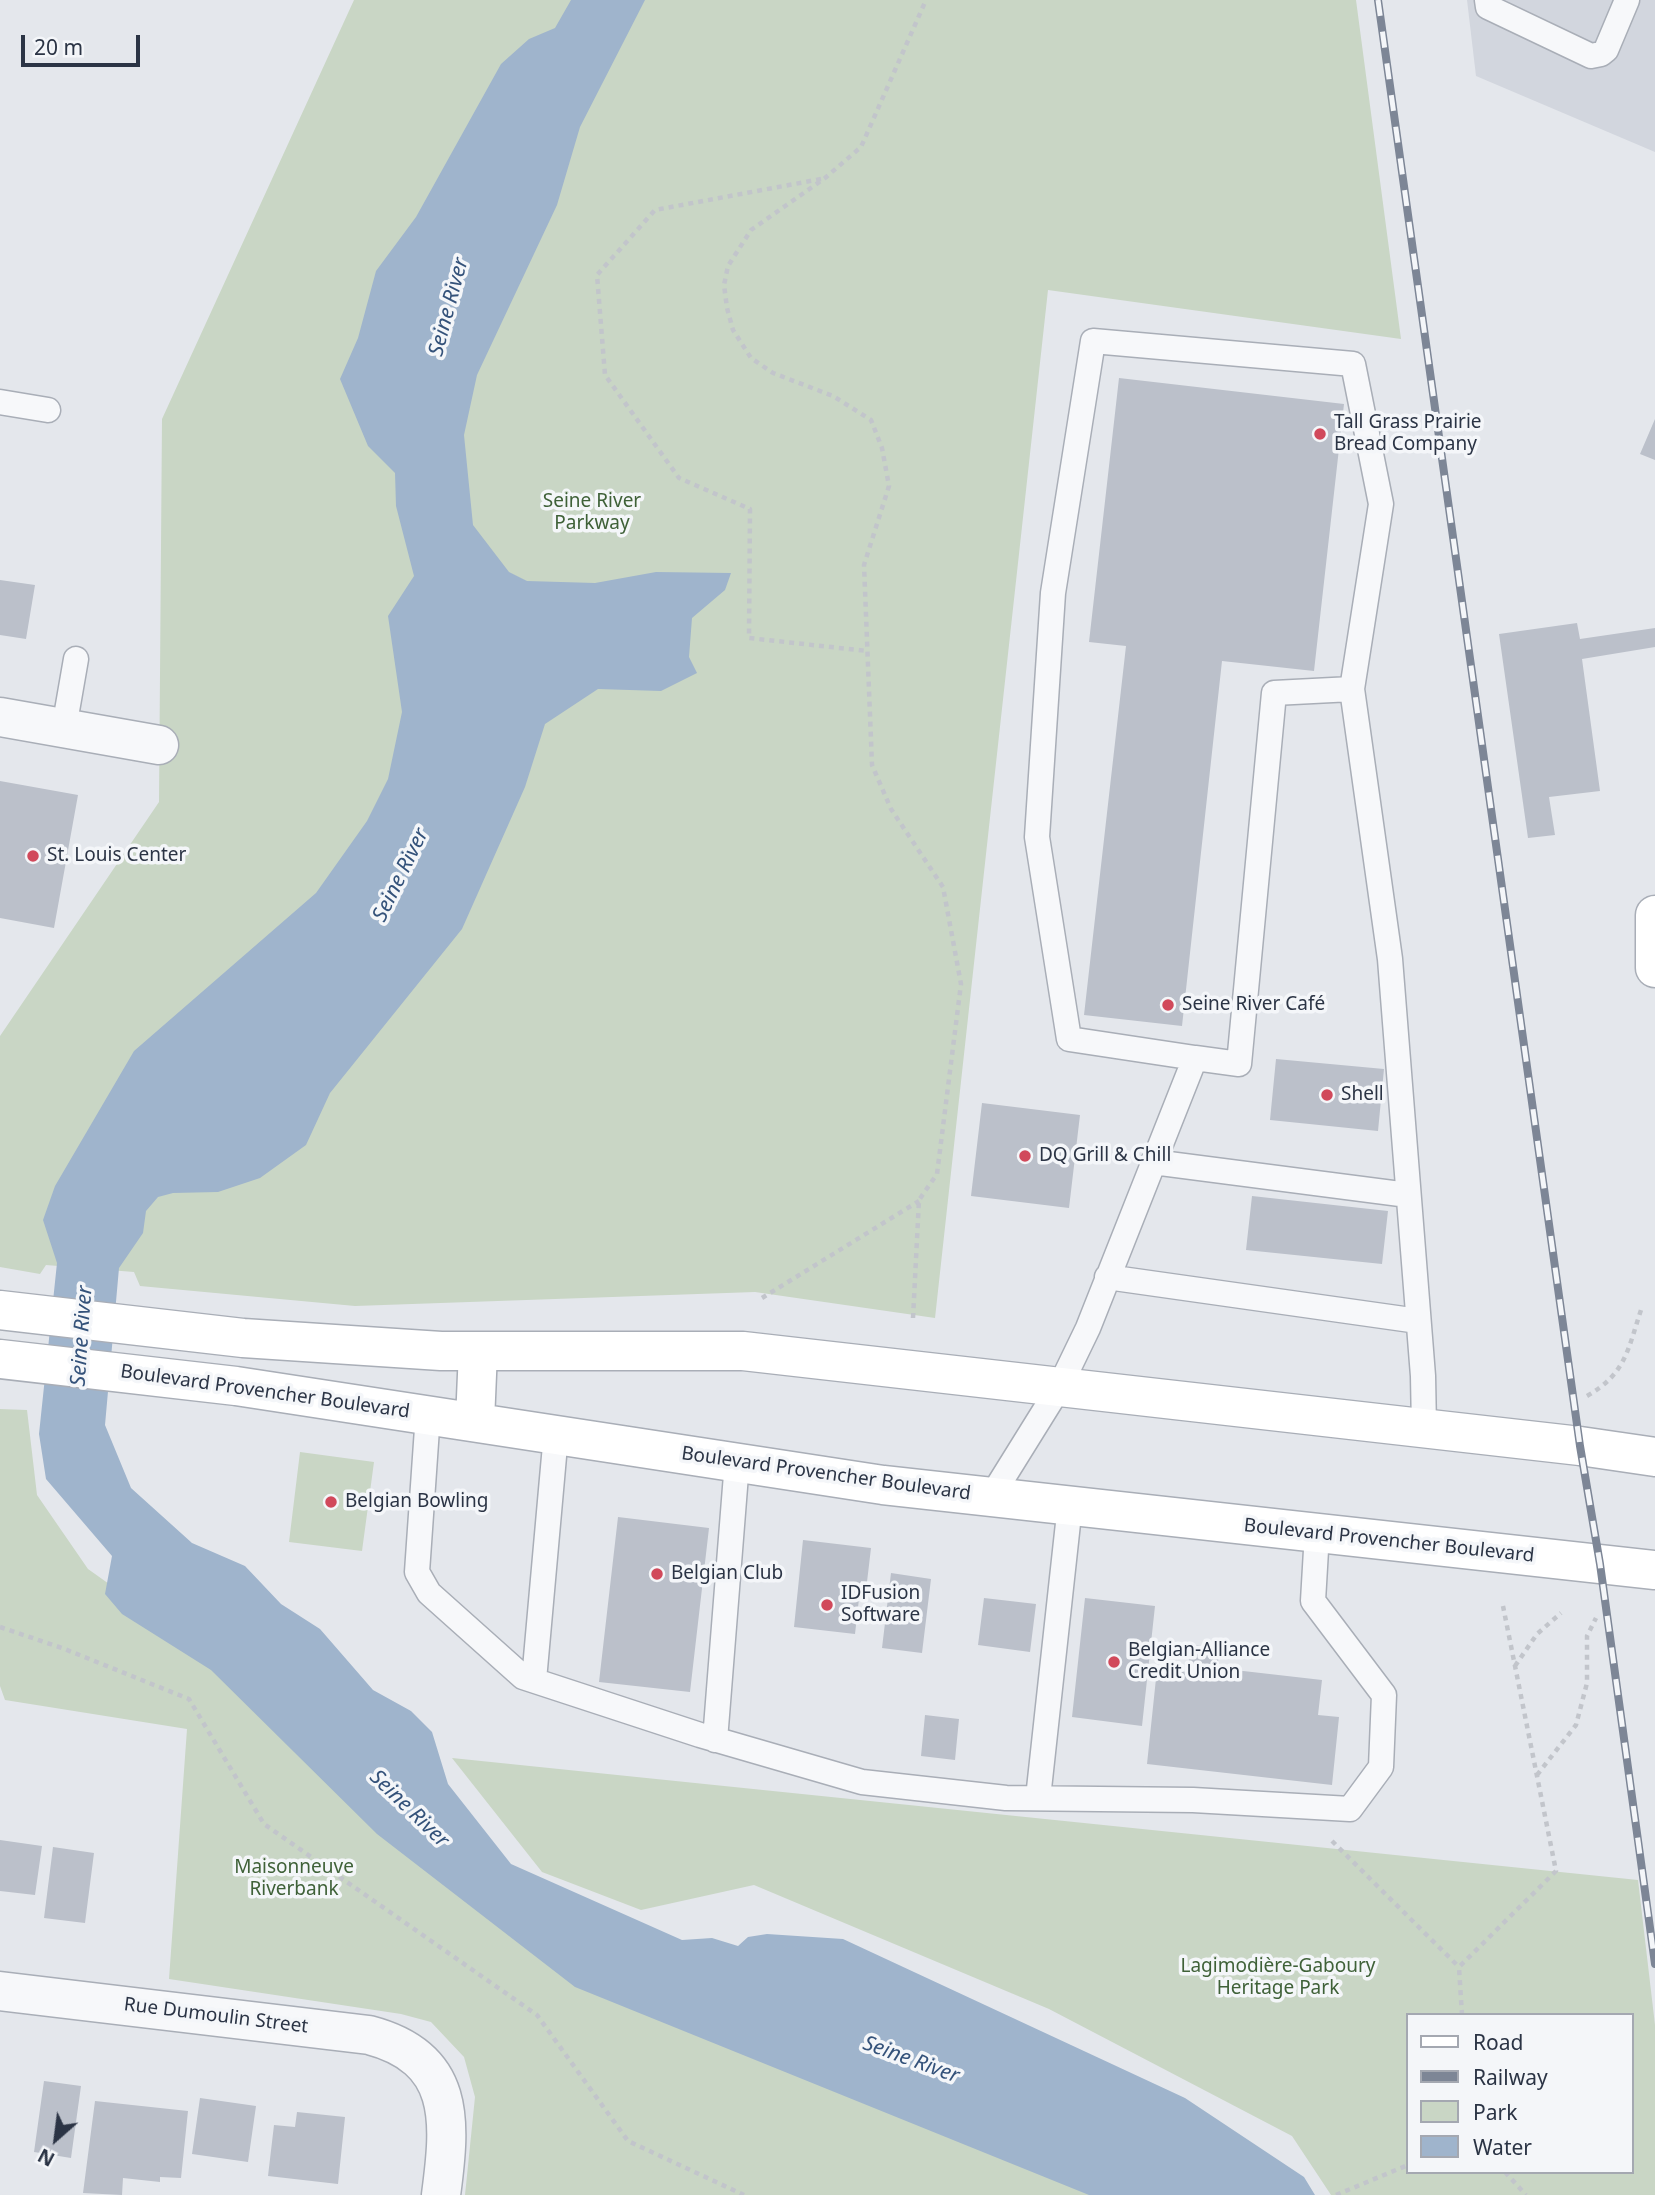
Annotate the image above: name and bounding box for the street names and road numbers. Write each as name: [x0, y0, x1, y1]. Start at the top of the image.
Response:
street label: Boulevard Provencher Boulevard: [119, 1360, 411, 1424]
street label: Boulevard Provencher Boulevard: [680, 1442, 972, 1506]
street label: Boulevard Provencher Boulevard: [1243, 1514, 1535, 1568]
street label: Rue Dumoulin Street: [123, 1993, 309, 2039]

